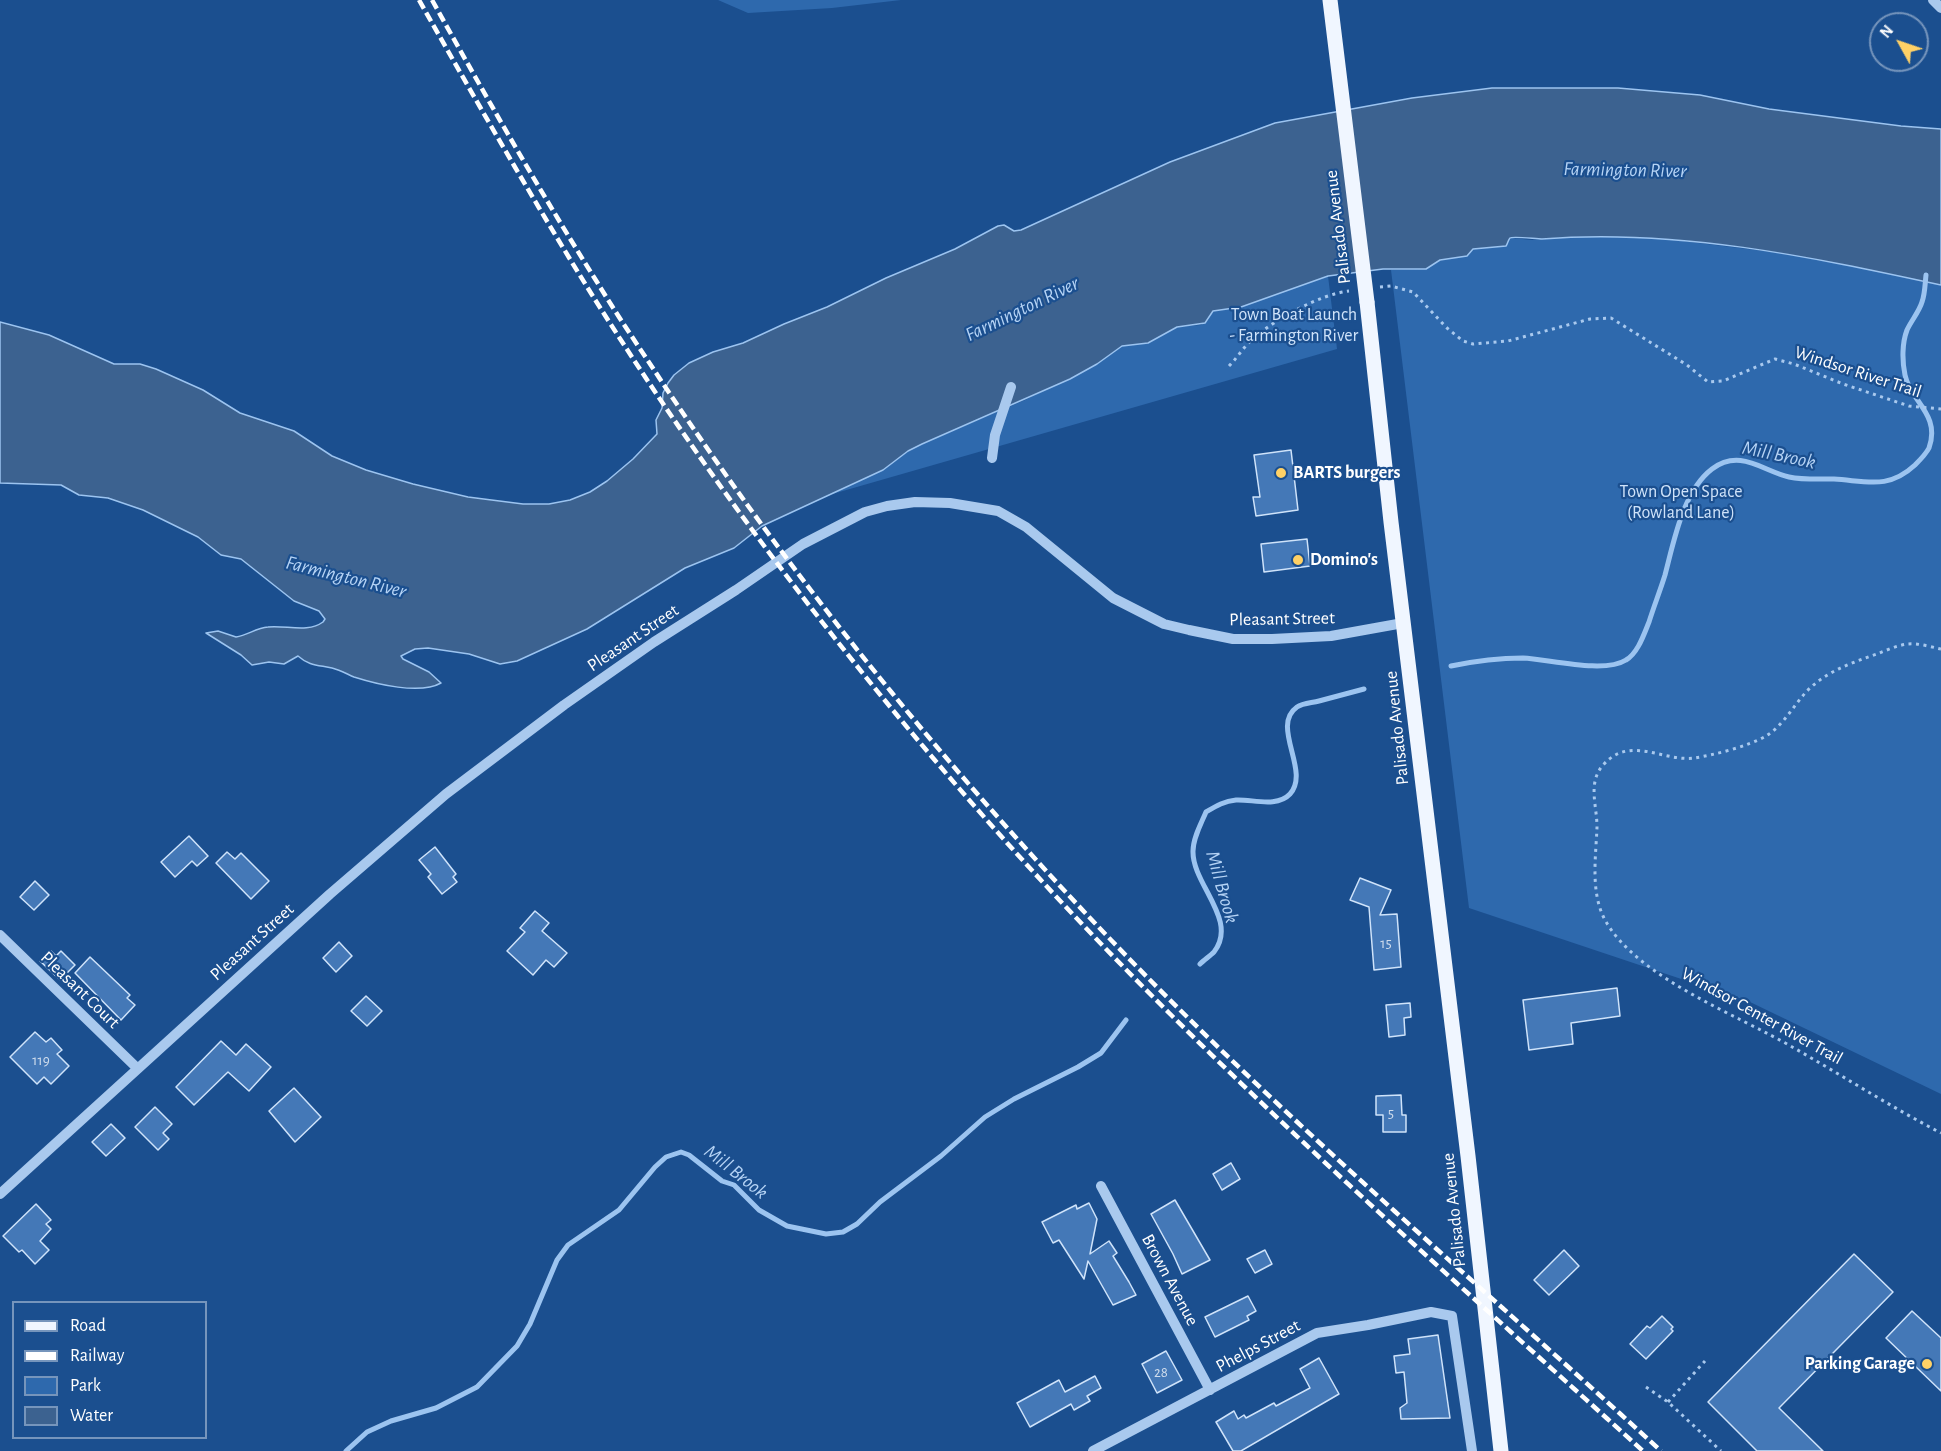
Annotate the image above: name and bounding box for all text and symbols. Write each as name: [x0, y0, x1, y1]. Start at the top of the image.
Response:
north arrow: [1869, 12, 1929, 72]
text: N: [1877, 22, 1896, 41]
water label: Farmington River: [1563, 157, 1687, 183]
street label: Palisado Avenue: [1320, 169, 1356, 285]
water label: Farmington River: [961, 271, 1083, 347]
park label: Town Boat Launch - Farmington River: [1230, 304, 1358, 346]
street label: Windsor River Trail: [1792, 341, 1924, 403]
water label: Mill Brook: [1740, 436, 1818, 474]
place label: BARTS burgers: [1293, 462, 1400, 484]
marker: BARTS burgers: [1274, 466, 1288, 480]
park label: Town Open Space (Rowland Lane): [1620, 481, 1742, 524]
place label: Domino's: [1310, 549, 1378, 571]
water label: Farmington River: [283, 550, 409, 604]
marker: Domino's: [1291, 553, 1305, 567]
street label: Pleasant Street: [583, 600, 683, 676]
street label: Pleasant Street: [1229, 607, 1335, 631]
street label: Palisado Avenue: [1380, 670, 1414, 786]
water label: Mill Brook: [1200, 848, 1244, 926]
street label: Pleasant Street: [206, 899, 298, 985]
house number: 15: [1380, 934, 1392, 952]
street label: Pleasant Court: [36, 947, 124, 1033]
street label: Windsor Center River Trail: [1677, 963, 1847, 1069]
house number: 119: [32, 1051, 50, 1069]
house number: 5: [1388, 1104, 1394, 1122]
water label: Mill Brook: [699, 1140, 773, 1204]
street label: Palisado Avenue: [1437, 1152, 1471, 1268]
street label: Brown Avenue: [1137, 1230, 1203, 1330]
legend: [12, 1301, 207, 1439]
street label: Phelps Street: [1212, 1315, 1304, 1377]
text: Road: [70, 1317, 106, 1335]
text: Railway: [70, 1347, 124, 1365]
place label: Parking Garage: [1805, 1353, 1915, 1375]
marker: Parking Garage: [1920, 1357, 1934, 1371]
house number: 28: [1154, 1363, 1168, 1381]
text: Park: [70, 1377, 101, 1395]
text: Water: [70, 1407, 113, 1425]

